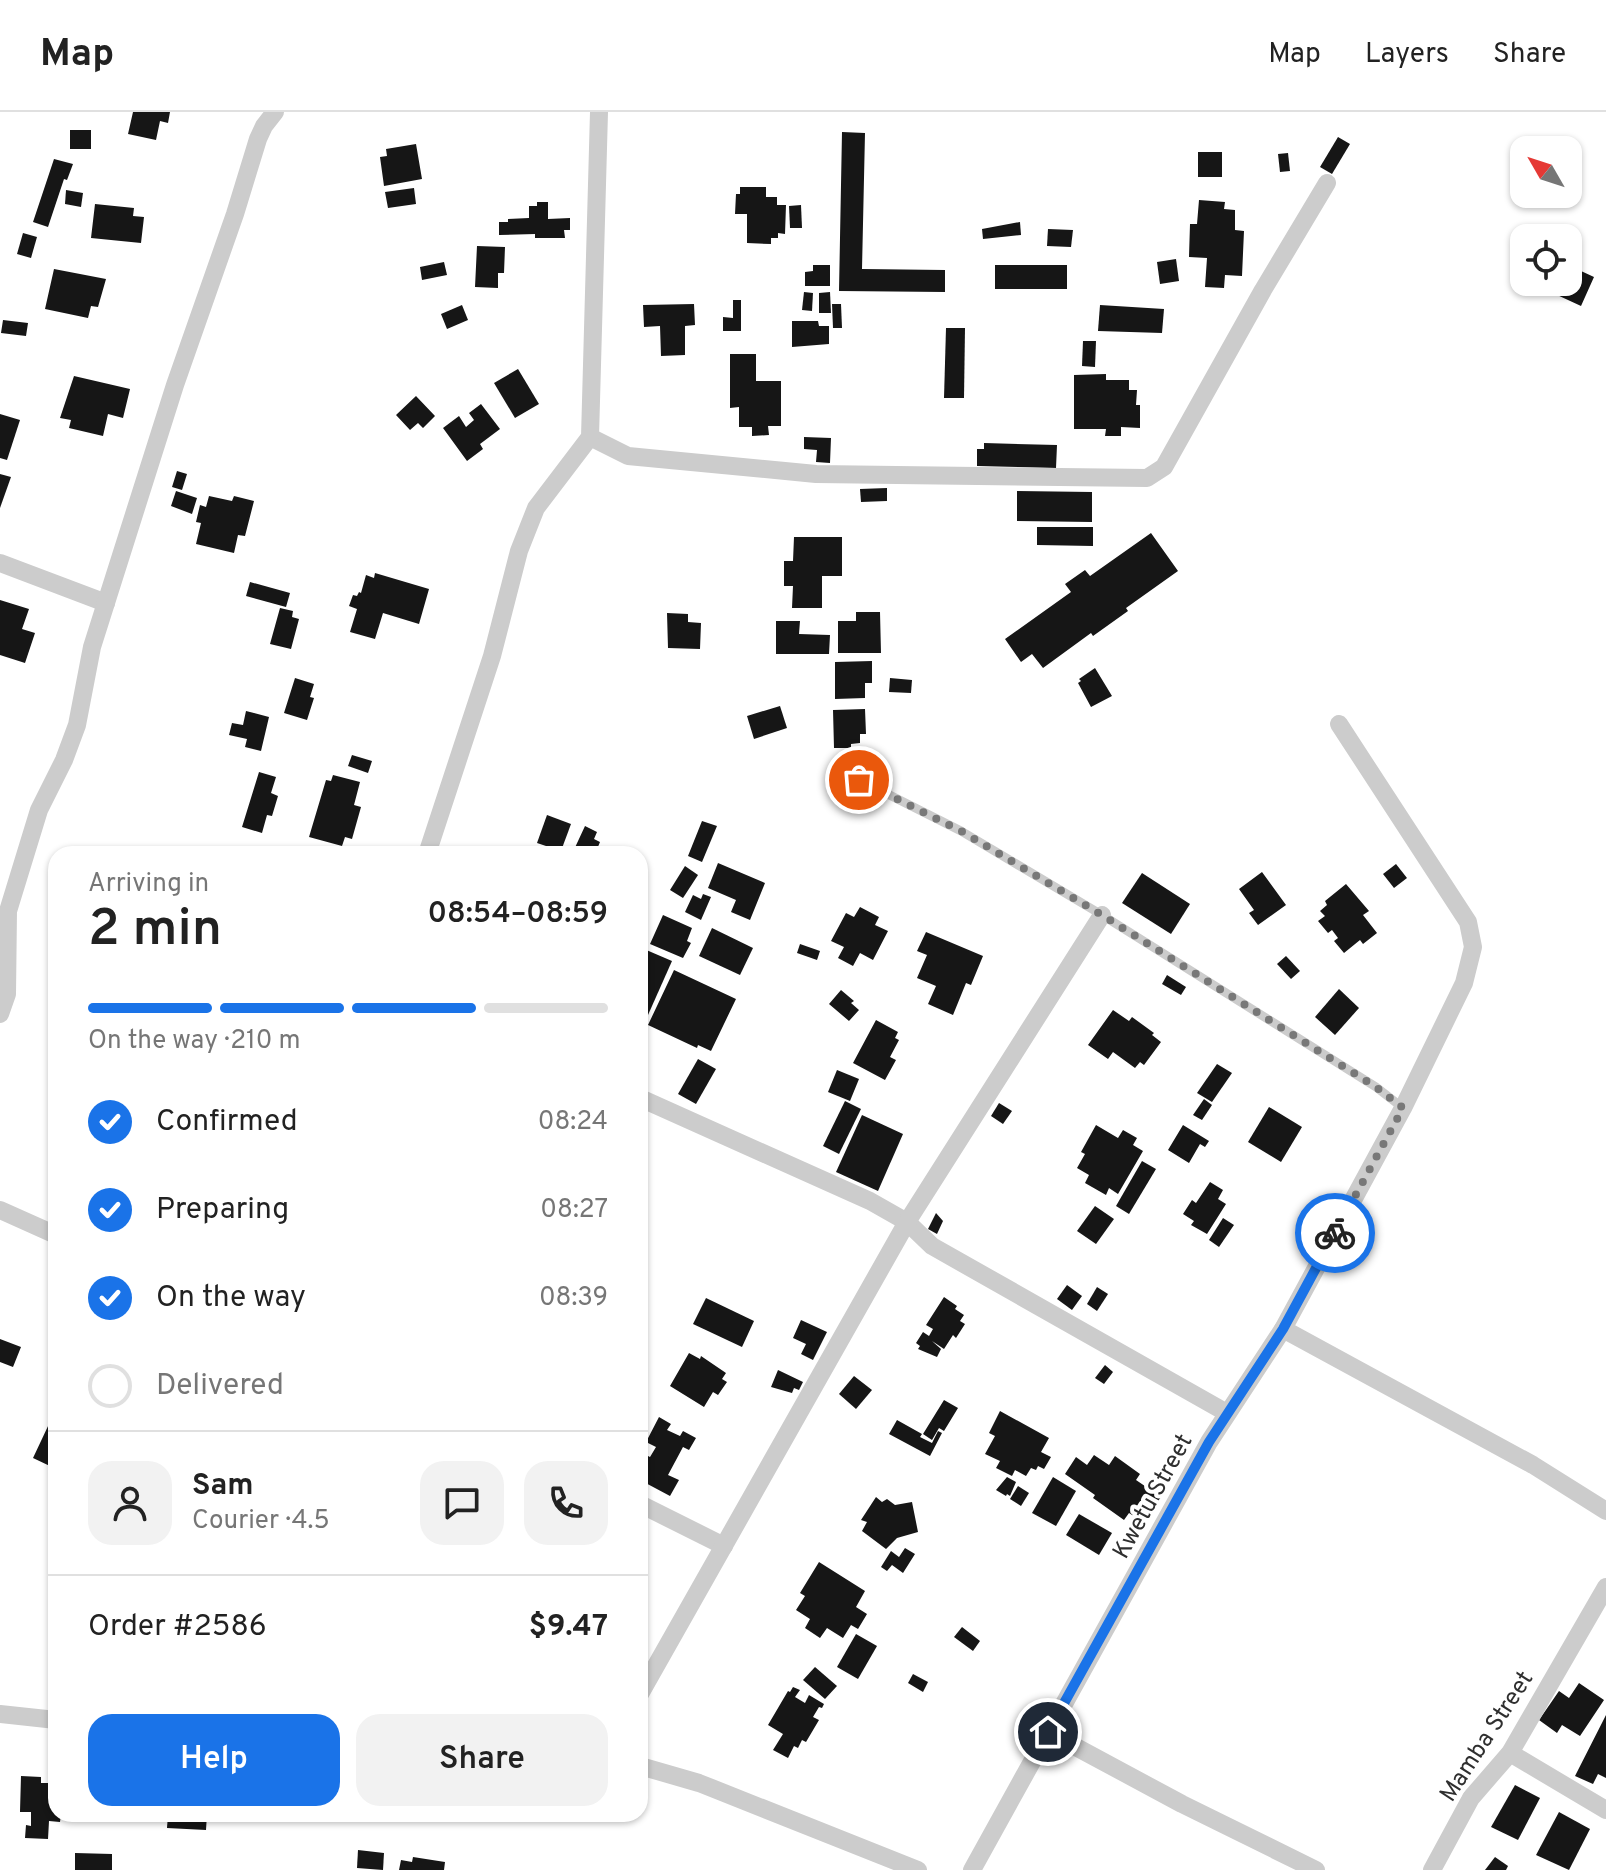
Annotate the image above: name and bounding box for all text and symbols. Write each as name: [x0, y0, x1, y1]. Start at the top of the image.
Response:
text: Map: [40, 31, 114, 80]
text: Map: [1268, 37, 1321, 73]
text: Layers: [1365, 37, 1449, 73]
text: Share: [1493, 37, 1566, 73]
north arrow: [1510, 136, 1582, 208]
map controls: [1510, 136, 1582, 296]
button: locate: [1510, 224, 1582, 296]
pin: [825, 746, 893, 814]
icon: bag: [837, 758, 881, 802]
text: Arriving in: [88, 868, 209, 901]
text: 08:54–08:59: [427, 896, 608, 933]
text: 2 min: [88, 898, 222, 964]
text: On the way · 210 m: [88, 1025, 301, 1058]
icon: check: [88, 1100, 132, 1144]
text: Confirmed: [156, 1104, 298, 1141]
text: 08:24: [538, 1106, 608, 1139]
icon: check: [88, 1188, 132, 1232]
text: Preparing: [156, 1192, 289, 1229]
courier: [1295, 1193, 1375, 1273]
text: 08:27: [540, 1194, 608, 1227]
icon: bike: [1313, 1211, 1357, 1255]
icon: check: [88, 1276, 132, 1320]
text: On the way: [156, 1280, 306, 1317]
text: 08:39: [539, 1282, 608, 1315]
text: Delivered: [156, 1368, 284, 1405]
street label: Kwetu Street: [1107, 1429, 1200, 1565]
button: person: [88, 1461, 172, 1545]
button: chat: [420, 1461, 504, 1545]
button: phone: [524, 1461, 608, 1545]
text: Sam: [192, 1468, 254, 1505]
text: Courier · 4.5: [192, 1505, 330, 1538]
text: Order #2586: [88, 1609, 267, 1646]
text: $9.47: [529, 1609, 608, 1646]
street label: Mamba Street: [1434, 1666, 1541, 1808]
pin: [1014, 1698, 1082, 1766]
icon: home: [1026, 1710, 1070, 1754]
button: Help: [88, 1714, 340, 1806]
button: Share: [356, 1714, 608, 1806]

